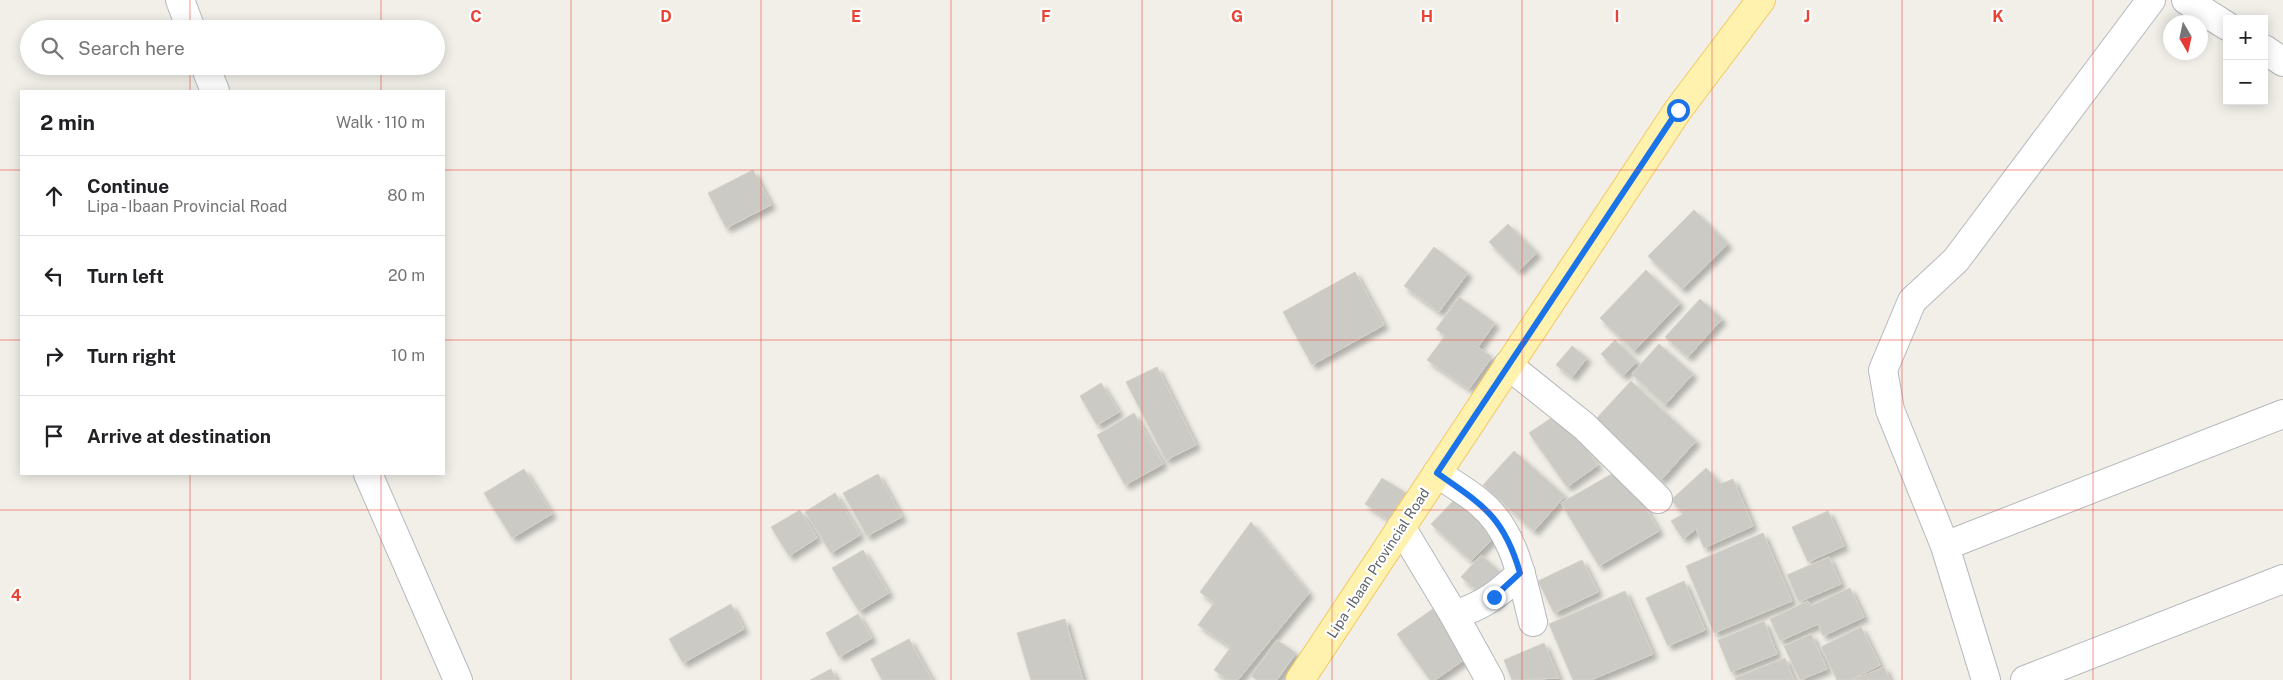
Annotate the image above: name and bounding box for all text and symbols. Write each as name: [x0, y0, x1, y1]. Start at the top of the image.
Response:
text: C: [470, 7, 482, 26]
text: D: [660, 7, 672, 26]
text: E: [851, 7, 861, 26]
text: F: [1041, 7, 1051, 26]
text: G: [1231, 7, 1243, 26]
text: H: [1421, 7, 1433, 26]
text: I: [1615, 7, 1619, 26]
text: J: [1804, 7, 1810, 26]
text: K: [1992, 7, 2004, 26]
north arrow: [2163, 15, 2208, 60]
map controls: [2223, 15, 2268, 105]
button: +: [2223, 15, 2268, 60]
search box: [20, 20, 445, 75]
icon: search: [38, 34, 66, 62]
text: Search here: [78, 37, 185, 59]
button: −: [2223, 60, 2268, 105]
route start: [1667, 99, 1690, 122]
text: 2 min: [40, 110, 95, 135]
text: Walk · 110 m: [336, 113, 425, 132]
text: Continue: [87, 175, 169, 197]
icon: ahead: [40, 182, 68, 210]
text: 80 m: [387, 186, 425, 205]
text: Lipa - Ibaan Provincial Road: [87, 197, 287, 216]
icon: left: [40, 262, 68, 290]
text: Turn left: [87, 265, 164, 287]
text: 20 m: [388, 266, 425, 285]
icon: right: [40, 342, 68, 370]
text: Turn right: [87, 345, 176, 367]
text: 10 m: [391, 346, 425, 365]
icon: arrive: [40, 422, 68, 450]
text: Arrive at destination: [87, 425, 271, 447]
street label: Lipa - Ibaan Provincial Road: [1324, 485, 1432, 641]
text: 4: [11, 586, 22, 605]
route end: [1483, 586, 1506, 609]

